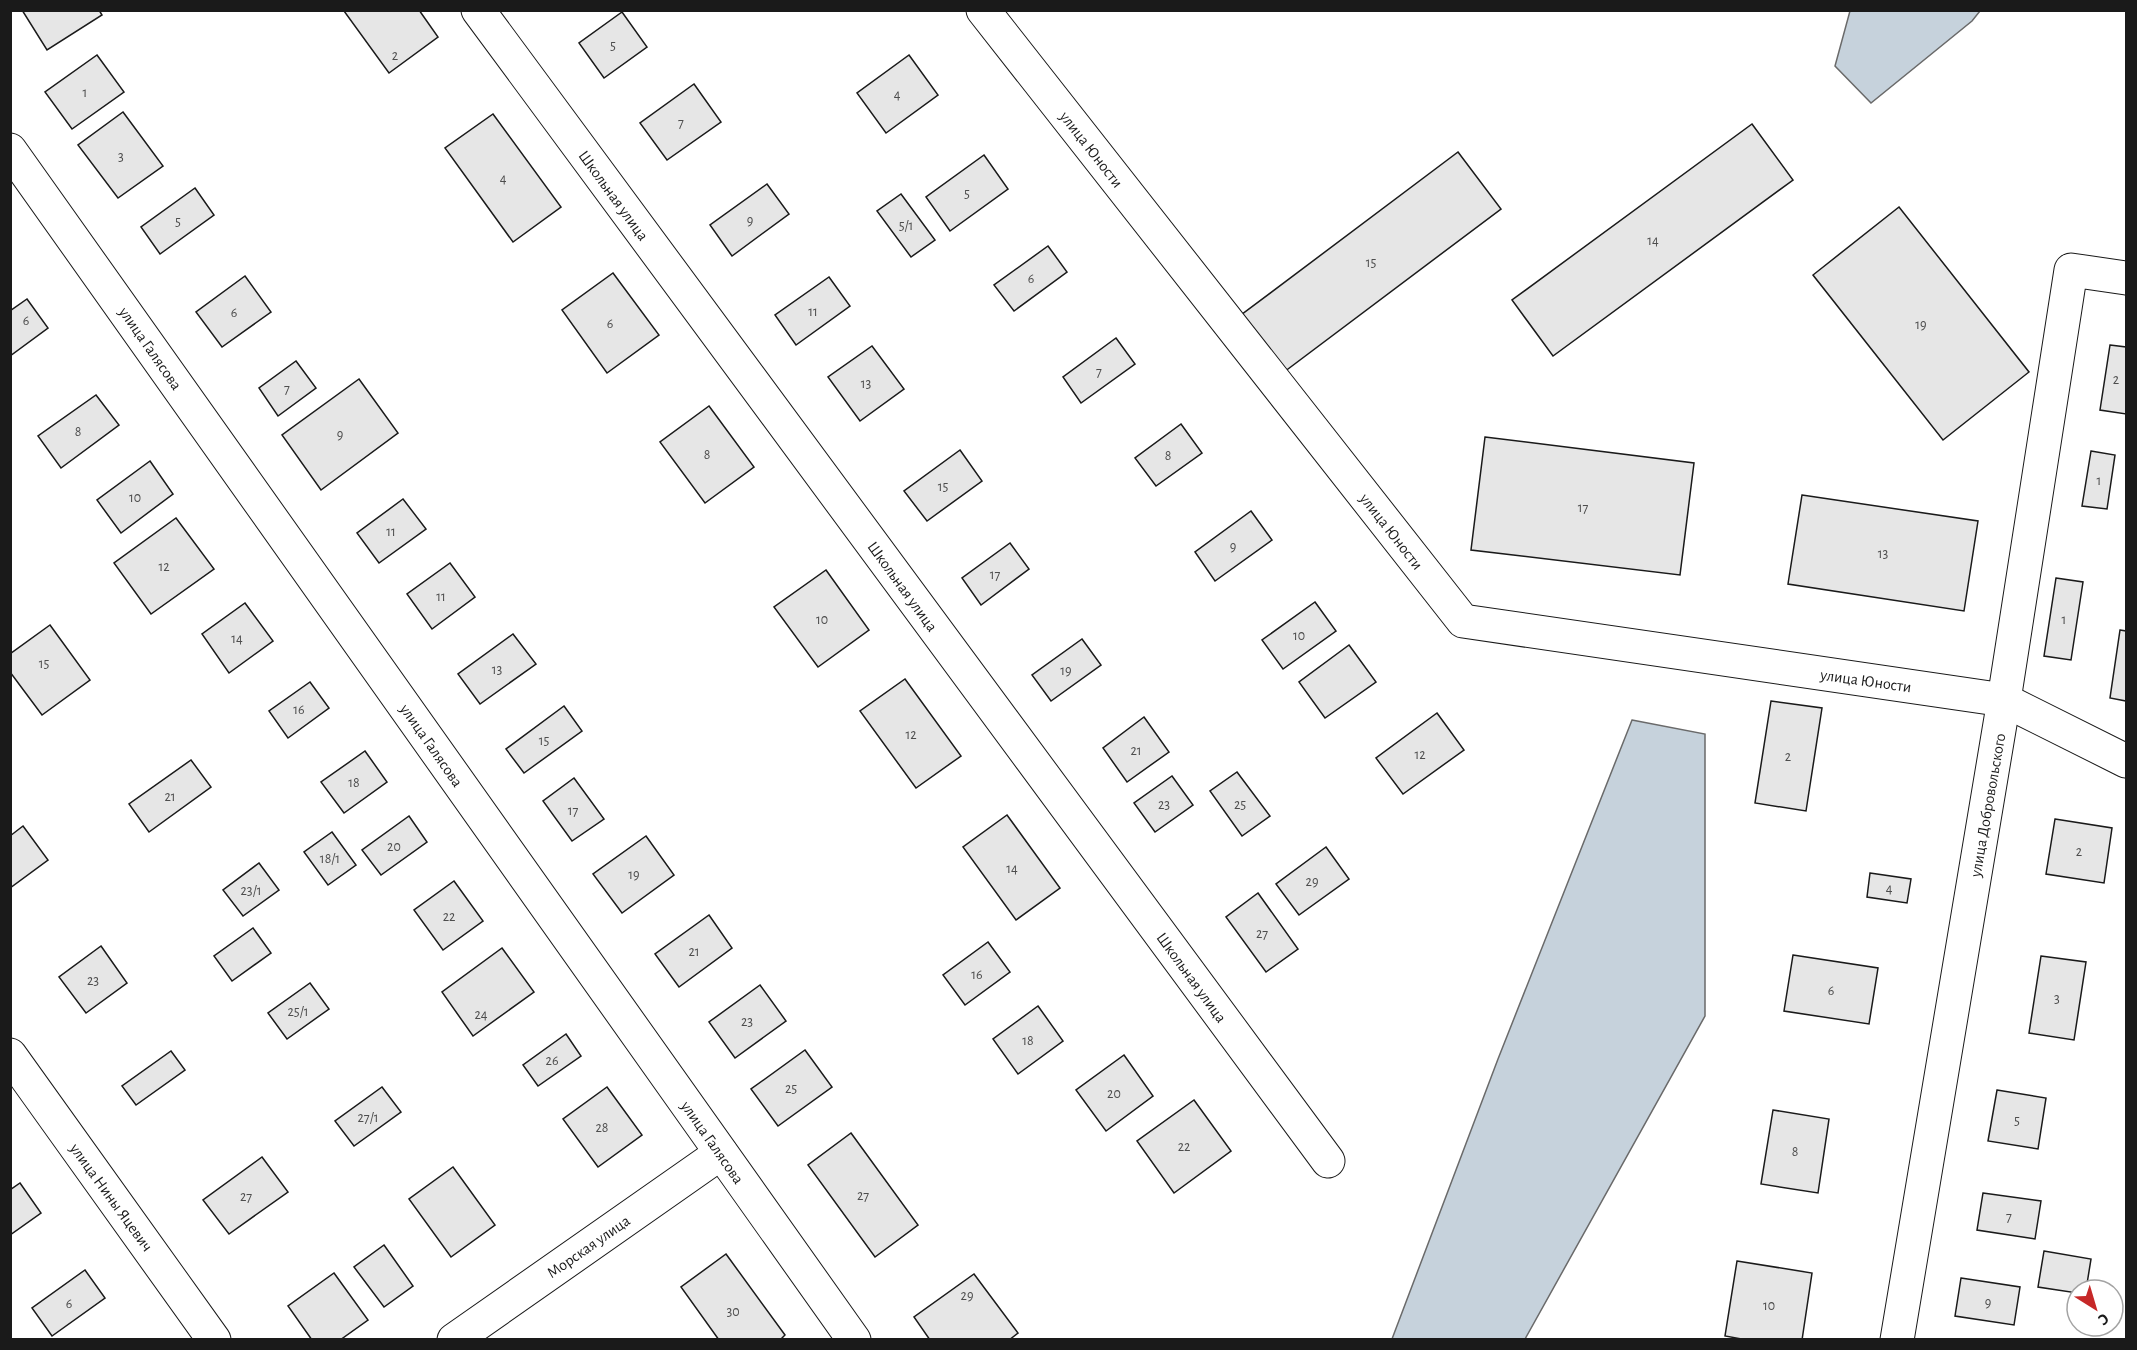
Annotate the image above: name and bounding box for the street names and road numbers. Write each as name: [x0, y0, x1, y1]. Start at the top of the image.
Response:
street label: улица Юности: [1055, 108, 1126, 191]
street label: Школьная улица: [574, 147, 651, 244]
street label: улица Галясова: [114, 303, 185, 394]
street label: улица Юности: [1355, 490, 1426, 573]
street label: Школьная улица: [863, 538, 940, 635]
street label: улица Юности: [1818, 667, 1912, 696]
street label: улица Галясова: [395, 700, 466, 791]
street label: улица Добровольского: [1967, 732, 2010, 879]
street label: Школьная улица: [1152, 929, 1229, 1026]
street label: улица Галясова: [676, 1097, 747, 1188]
street label: улица Нины Яцевич: [65, 1140, 156, 1255]
street label: Морская улица: [544, 1212, 634, 1282]

